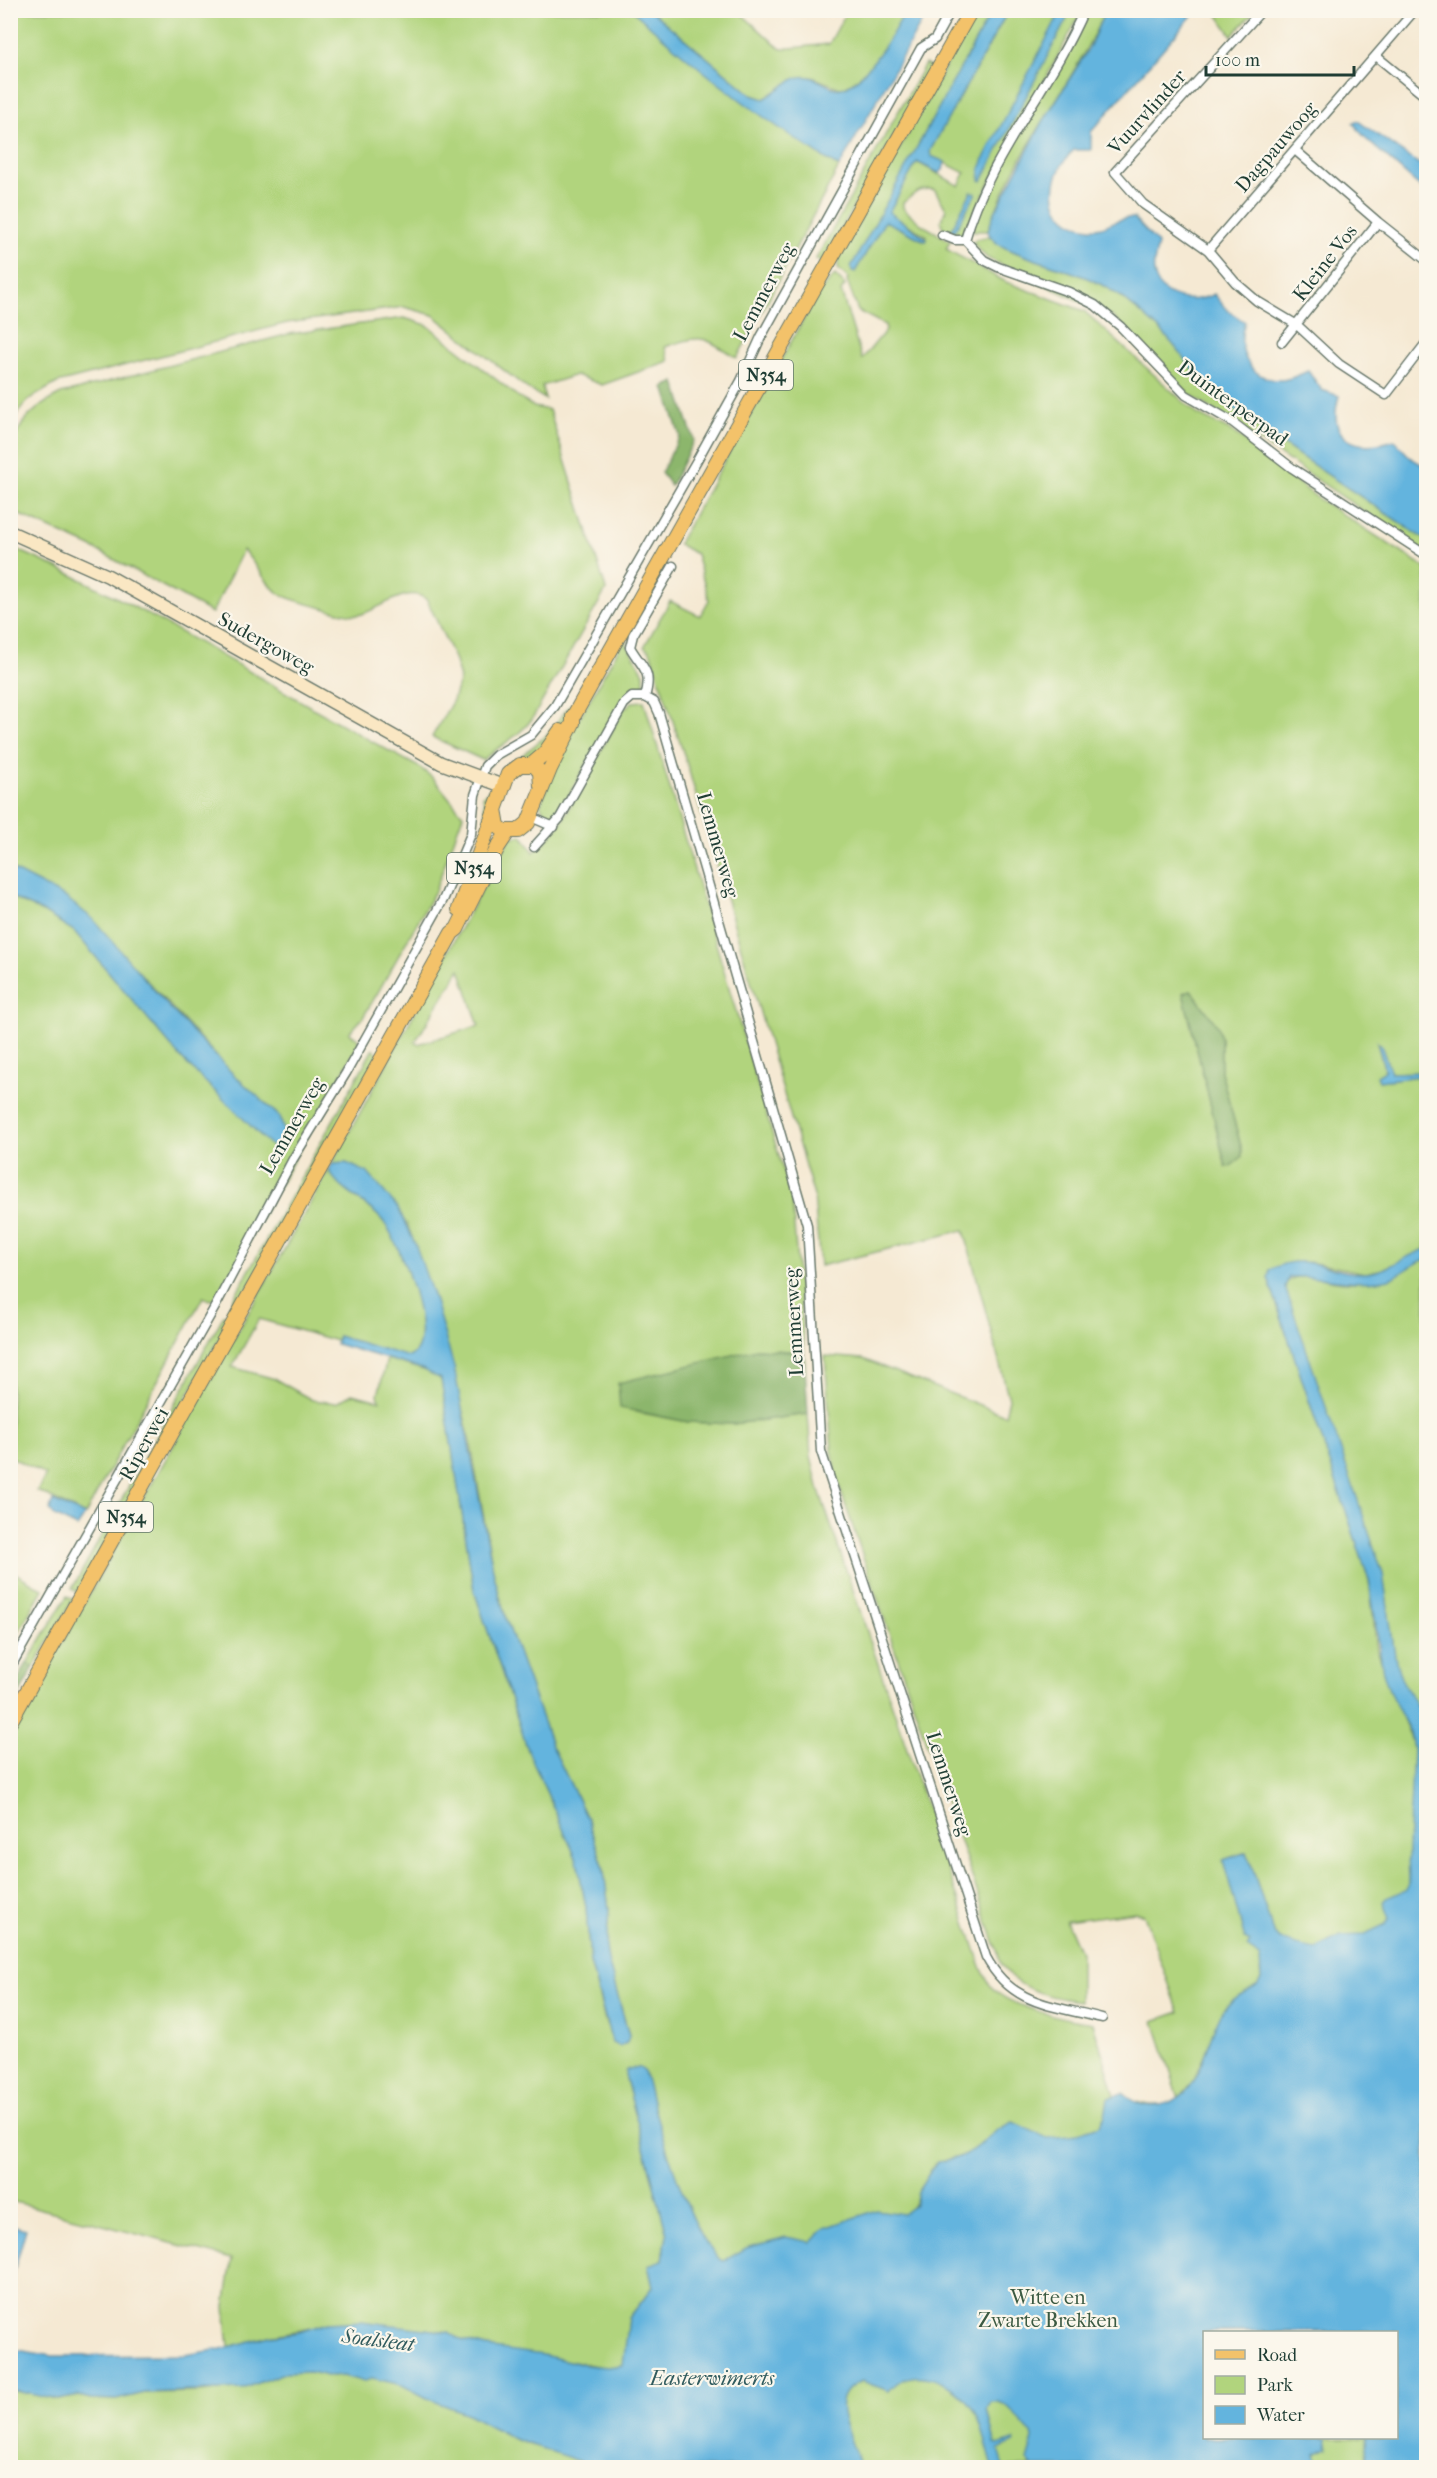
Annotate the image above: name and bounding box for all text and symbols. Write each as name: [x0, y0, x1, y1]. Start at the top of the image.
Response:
scale bar: [1206, 39, 1354, 77]
text: 100 m: [1215, 50, 1260, 71]
street label: Vuurvlinder: [1102, 65, 1191, 160]
street label: Dagpauwoog: [1230, 97, 1322, 197]
street label: Kleine Vos: [1288, 220, 1362, 306]
street label: Lemmerweg: [728, 238, 800, 345]
street label: Duinterperpad: [1173, 355, 1294, 451]
road number: N354: [739, 360, 793, 390]
street label: Sudergoweg: [214, 607, 318, 679]
street label: Lemmerweg: [692, 790, 744, 901]
road number: N354: [447, 853, 501, 883]
street label: Lemmerweg: [255, 1073, 329, 1179]
street label: Lemmerweg: [780, 1267, 808, 1377]
street label: Riperwei: [115, 1403, 174, 1485]
road number: N354: [99, 1502, 153, 1532]
street label: Lemmerweg: [921, 1729, 977, 1840]
park label: Witte en Zwarte Brekken: [978, 2286, 1118, 2332]
water label: Soalsleat: [339, 2324, 417, 2357]
legend: [1203, 2331, 1398, 2439]
text: Road: [1257, 2345, 1297, 2366]
water label: Easterwimerts: [648, 2366, 775, 2390]
text: Park: [1257, 2375, 1294, 2396]
text: Water: [1256, 2405, 1305, 2426]

